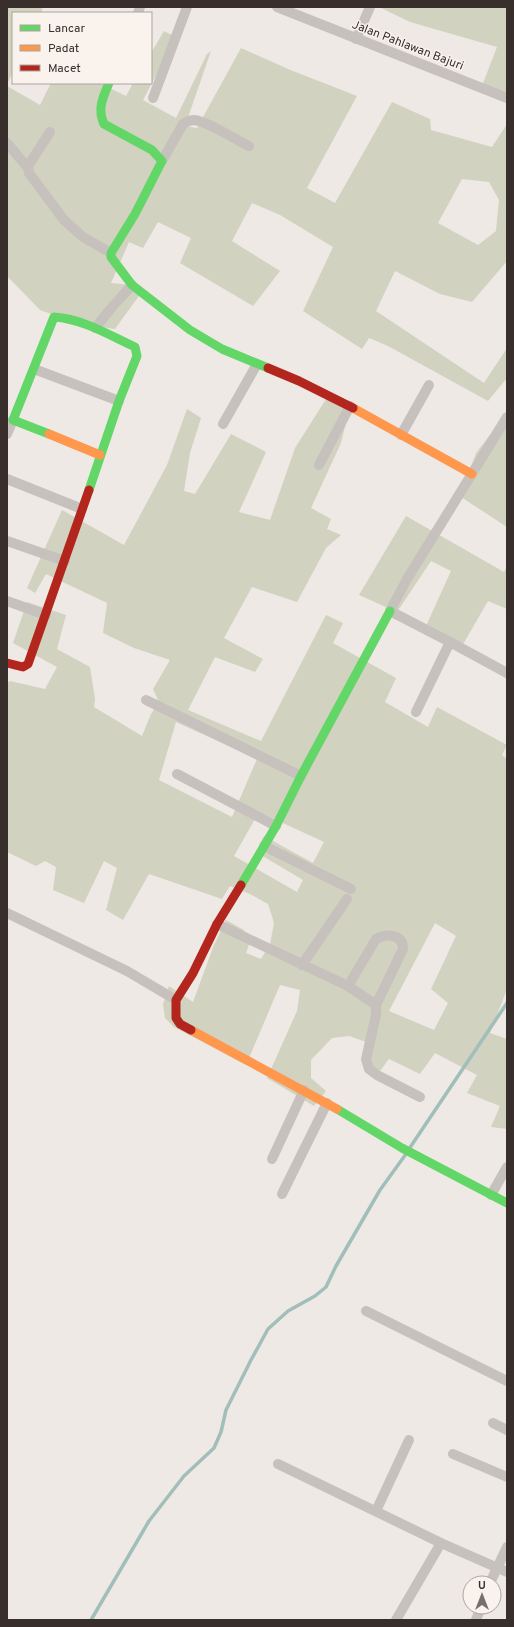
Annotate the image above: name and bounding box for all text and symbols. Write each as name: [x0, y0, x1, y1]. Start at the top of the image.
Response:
legend: [12, 12, 152, 84]
street label: Jalan Pahlawan Bajuri: [349, 17, 466, 75]
text: Lancar: [48, 21, 85, 37]
text: Padat: [48, 41, 79, 57]
text: Macet: [48, 61, 81, 77]
north arrow: [462, 1575, 502, 1615]
text: U: [478, 1579, 486, 1593]

